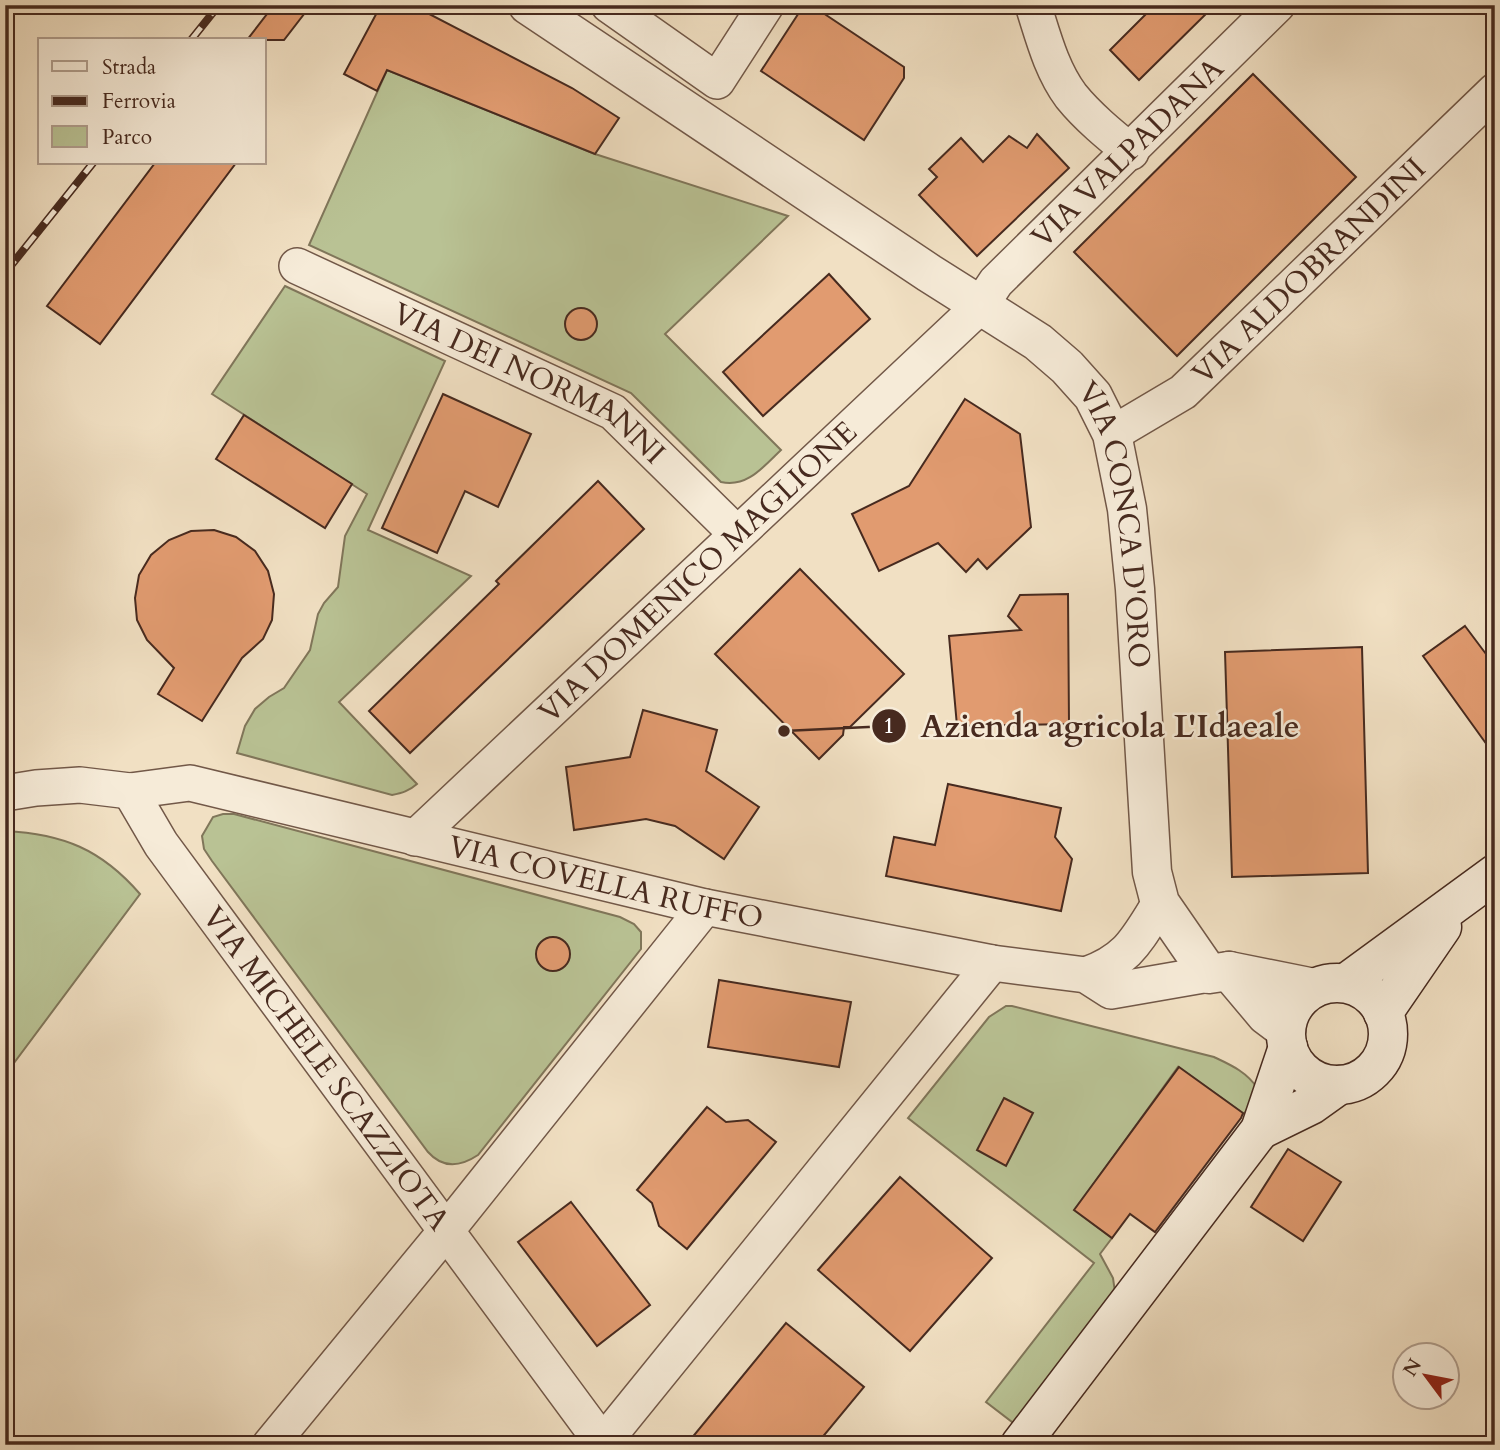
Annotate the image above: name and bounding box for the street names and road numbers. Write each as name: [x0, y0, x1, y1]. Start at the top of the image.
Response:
street label: VIA VALPADANA: [1022, 48, 1233, 257]
street label: VIA ALDOBRANDINI: [1183, 148, 1434, 393]
street label: VIA DEI NORMANNI: [386, 293, 674, 473]
street label: VIA CONCA D'ORO: [1069, 372, 1160, 669]
street label: VIA DOMENICO MAGLIONE: [529, 412, 866, 732]
street label: VIA COVELLA RUFFO: [444, 825, 767, 938]
street label: VIA MICHELE SCAZZIOTA: [193, 898, 460, 1239]

